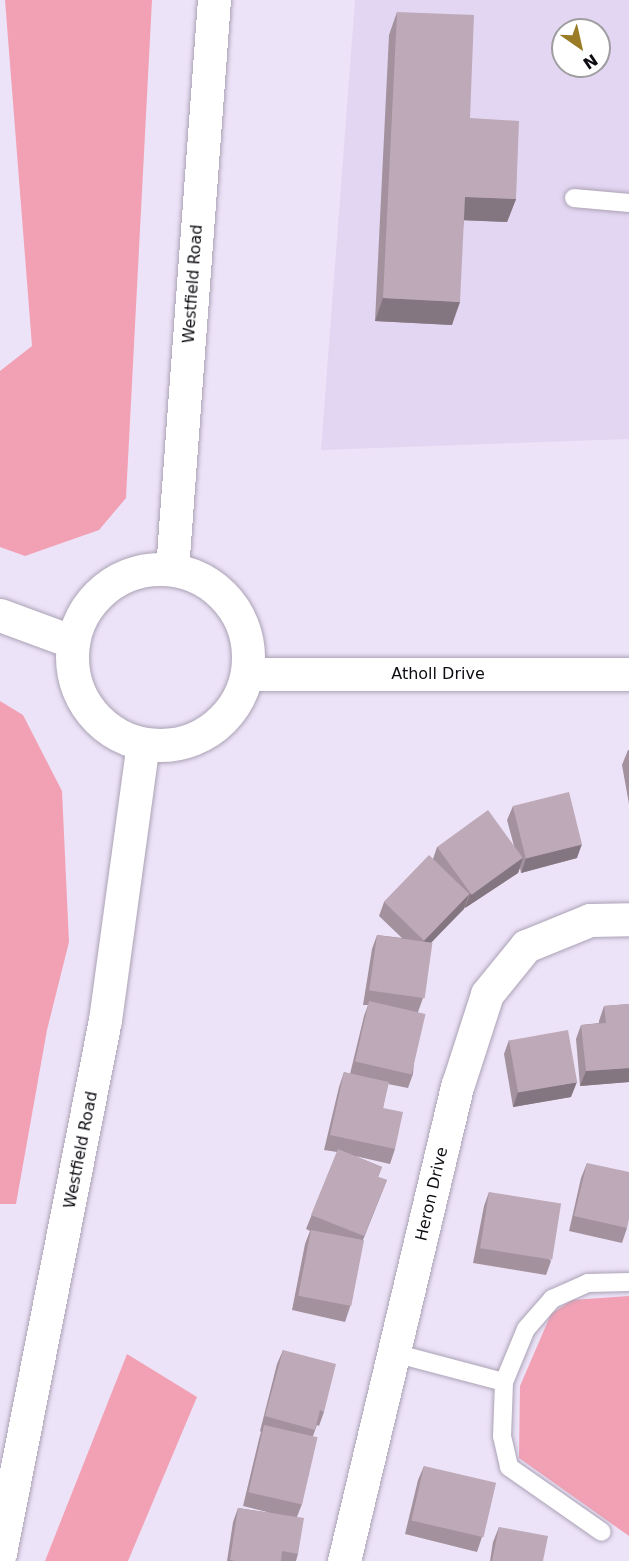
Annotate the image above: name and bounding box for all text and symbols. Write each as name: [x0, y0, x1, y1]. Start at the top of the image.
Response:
north arrow: [551, 18, 611, 78]
text: N: [579, 50, 601, 73]
street label: Westfield Road: [179, 224, 207, 344]
street label: Atholl Drive: [391, 664, 485, 684]
street label: Westfield Road: [60, 1090, 102, 1210]
street label: Heron Drive: [412, 1145, 452, 1243]

